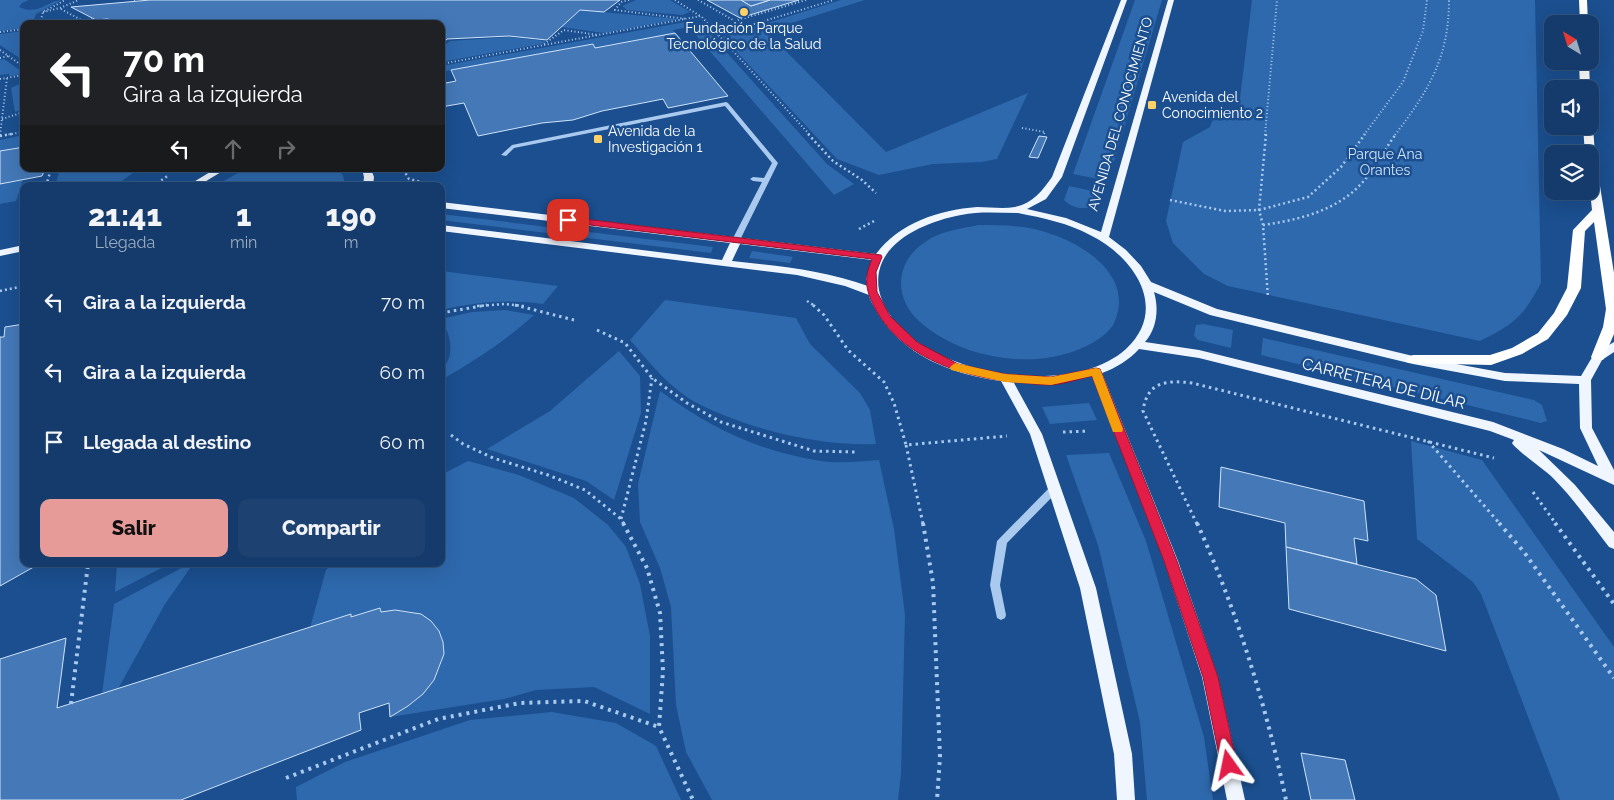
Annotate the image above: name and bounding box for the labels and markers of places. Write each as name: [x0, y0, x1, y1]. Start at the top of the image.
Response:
marker: Fundación Parque Tecnológico de la Salud: [738, 6, 750, 18]
place label: Fundación Parque Tecnológico de la Salud: [666, 20, 822, 52]
place label: Avenida del Conocimiento 2: [1162, 89, 1263, 121]
marker: Avenida del Conocimiento 2: [1146, 99, 1158, 111]
place label: Avenida de la Investigación 1: [608, 123, 702, 155]
marker: Avenida de la Investigación 1: [592, 133, 604, 145]
pin: [547, 199, 589, 241]

